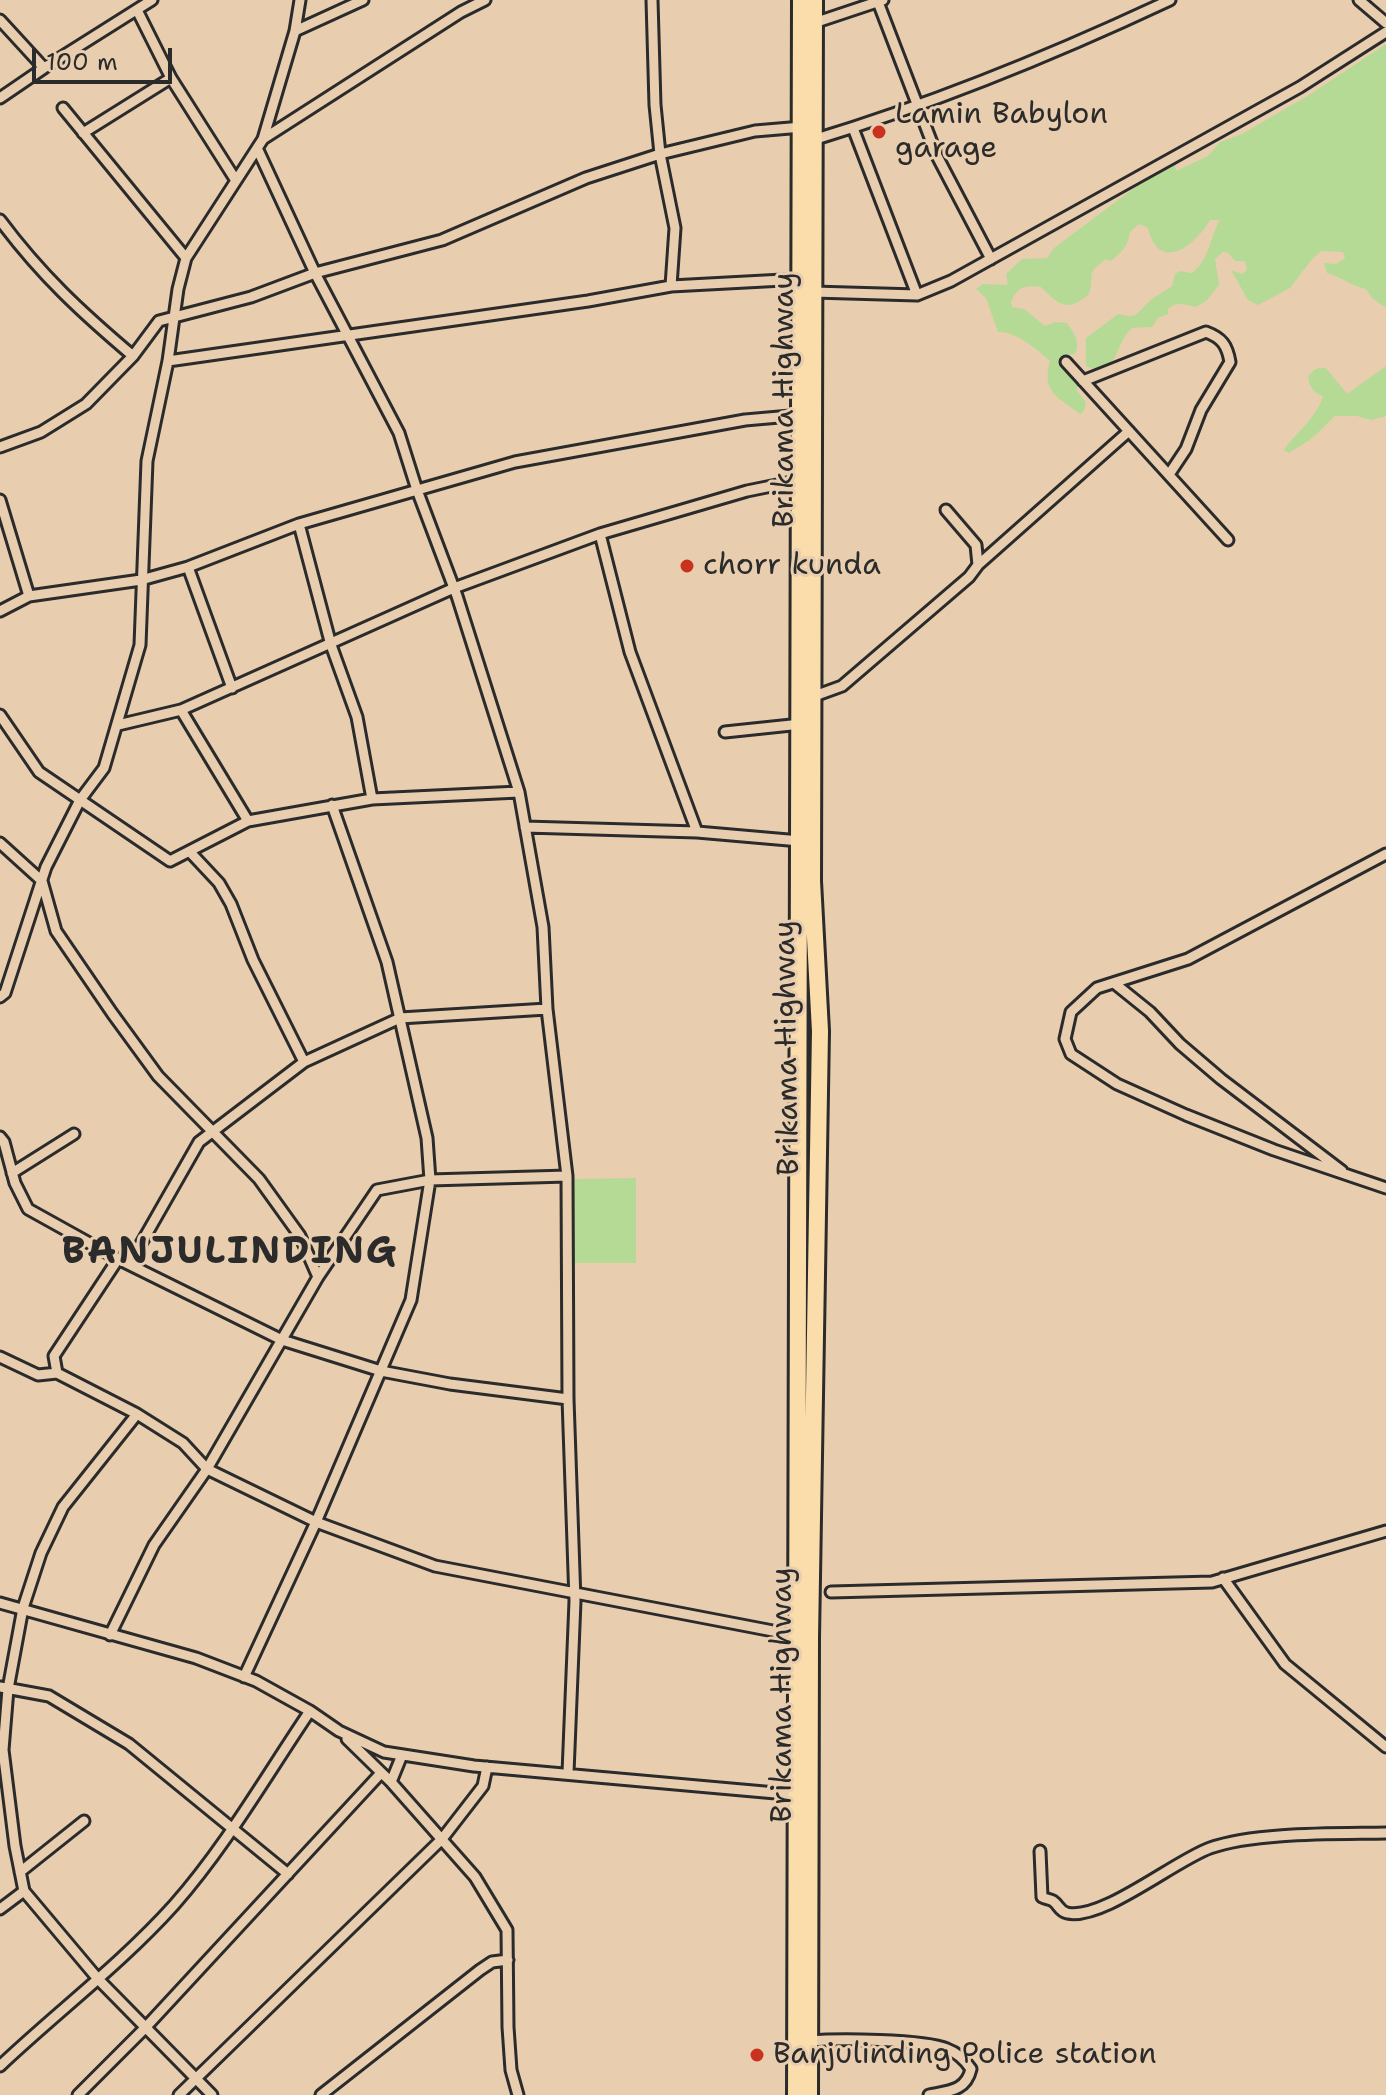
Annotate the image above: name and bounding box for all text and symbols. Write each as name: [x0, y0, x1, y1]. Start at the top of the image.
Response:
scale bar: [36, 32, 176, 82]
text: 100 m: [46, 46, 118, 78]
place label: Lamin Babylon garage: [895, 97, 1108, 168]
marker: Lamin Babylon garage: [870, 123, 888, 141]
street label: Brikama Highway: [767, 272, 803, 528]
place label: chorr kunda: [703, 548, 881, 584]
marker: chorr kunda: [678, 557, 696, 575]
street label: Brikama Highway: [768, 920, 808, 1176]
district label: BANJULINDING: [62, 1230, 398, 1276]
street label: Brikama Highway: [765, 1567, 801, 1823]
place label: Banjulinding Police station: [773, 2037, 1157, 2073]
marker: Banjulinding Police station: [748, 2046, 766, 2064]

